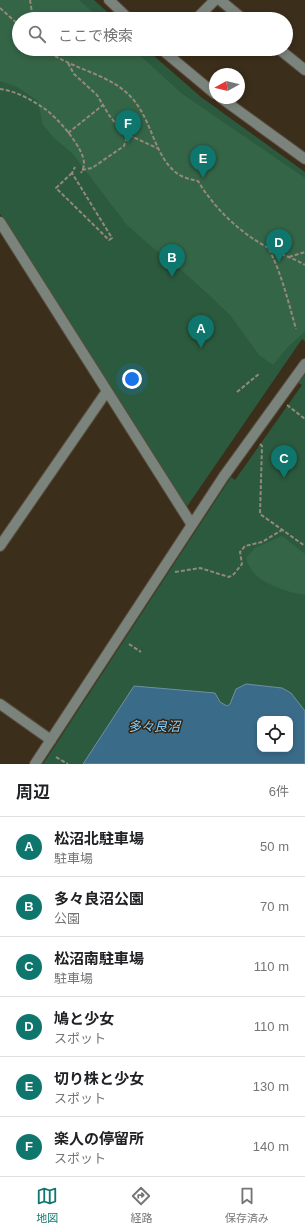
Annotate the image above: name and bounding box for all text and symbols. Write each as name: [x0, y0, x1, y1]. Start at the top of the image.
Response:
search box: [12, 12, 293, 56]
icon: search: [26, 23, 48, 45]
text: ここで検索: [58, 27, 133, 44]
north arrow: [209, 68, 245, 104]
pin: F: [115, 110, 141, 143]
pin: E: [190, 145, 216, 178]
pin: D: [266, 229, 292, 262]
pin: B: [159, 244, 185, 277]
pin: A: [188, 315, 214, 348]
your location: [122, 369, 142, 389]
pin: C: [271, 445, 297, 478]
map controls: [257, 716, 293, 752]
button: locate: [257, 716, 293, 752]
water label: 多々良沼: [128, 719, 182, 734]
text: 周辺: [16, 783, 50, 802]
text: 6件: [269, 784, 289, 799]
text: 松沼北駐車場: [54, 830, 144, 847]
text: A: [24, 839, 34, 854]
text: 50 m: [260, 839, 289, 854]
text: 駐車場: [54, 851, 93, 866]
text: 多々良沼公園: [54, 890, 144, 907]
text: B: [24, 899, 34, 914]
text: 70 m: [260, 899, 289, 914]
text: 公園: [54, 911, 80, 926]
text: 松沼南駐車場: [54, 950, 144, 967]
text: C: [24, 959, 34, 974]
text: 110 m: [254, 959, 289, 974]
text: 駐車場: [54, 971, 93, 986]
text: 鳩と少女: [54, 1010, 114, 1027]
text: D: [24, 1019, 34, 1034]
text: 110 m: [254, 1019, 289, 1034]
text: スポット: [54, 1031, 106, 1046]
text: 切り株と少女: [54, 1070, 144, 1087]
text: E: [25, 1079, 33, 1094]
text: 130 m: [253, 1079, 289, 1094]
text: スポット: [54, 1091, 106, 1106]
text: 楽人の停留所: [54, 1130, 144, 1147]
text: F: [25, 1139, 33, 1154]
text: 140 m: [253, 1139, 289, 1154]
text: スポット: [54, 1151, 106, 1166]
tab: 地図: [36, 1185, 58, 1225]
tab: 経路: [130, 1185, 152, 1225]
tab: 保存済み: [225, 1185, 269, 1225]

